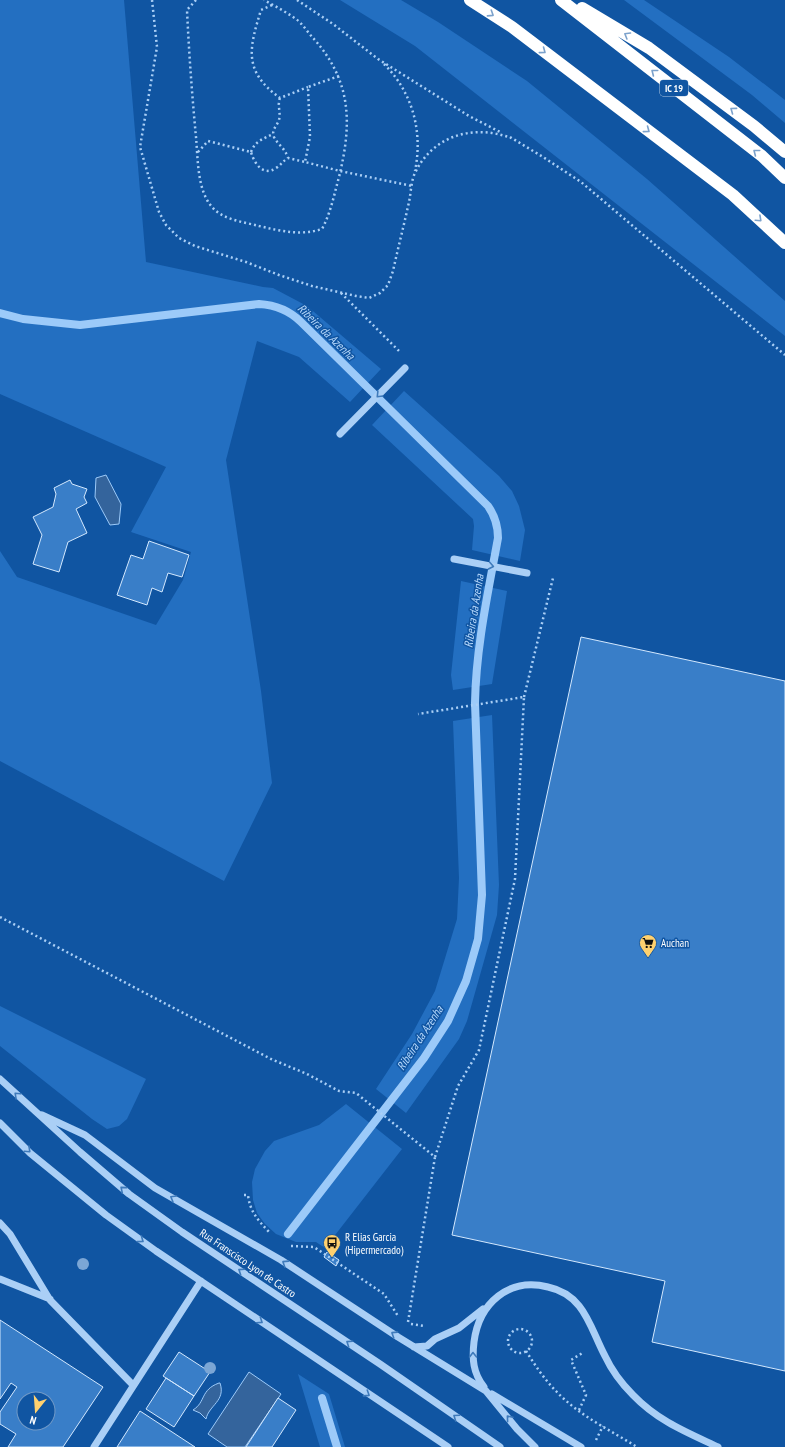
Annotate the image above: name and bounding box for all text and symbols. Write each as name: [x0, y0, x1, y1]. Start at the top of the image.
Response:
one-way arrow: [487, 9, 494, 16]
one-way arrow: [624, 32, 631, 40]
one-way arrow: [539, 46, 546, 53]
one-way arrow: [651, 69, 658, 76]
road number: IC 19: [660, 80, 688, 96]
one-way arrow: [730, 108, 737, 115]
one-way arrow: [642, 125, 649, 132]
one-way arrow: [754, 149, 761, 156]
one-way arrow: [754, 215, 762, 222]
water label: Ribeira da Azenha: [295, 301, 359, 364]
one-way arrow: [376, 390, 384, 398]
one-way arrow: [488, 561, 494, 570]
water label: Ribeira da Azenha: [460, 572, 487, 649]
supermarket icon: Auchan: [638, 933, 658, 958]
place label: Auchan: [661, 936, 689, 950]
water label: Ribeira da Azenha: [393, 1002, 447, 1073]
one-way arrow: [14, 1092, 22, 1100]
one-way arrow: [23, 1146, 31, 1153]
one-way arrow: [120, 1186, 127, 1193]
one-way arrow: [169, 1195, 177, 1202]
street label: Rua Franscisco Lyon de Castro: [197, 1226, 299, 1301]
place label: R Elias Garcia (Hipermercado): [345, 1230, 404, 1257]
bus stop icon: R Elias Garcia (Hipermercado): [322, 1233, 342, 1258]
one-way arrow: [136, 1235, 143, 1242]
one-way arrow: [282, 1260, 289, 1268]
one-way arrow: [238, 1268, 245, 1276]
one-way arrow: [256, 1316, 263, 1324]
one-way arrow: [391, 1332, 398, 1339]
one-way arrow: [346, 1340, 353, 1348]
one-way arrow: [469, 1352, 477, 1358]
one-way arrow: [363, 1389, 370, 1397]
north arrow: [16, 1391, 56, 1431]
text: N: [28, 1413, 38, 1428]
one-way arrow: [453, 1414, 460, 1422]
one-way arrow: [506, 1416, 513, 1423]

